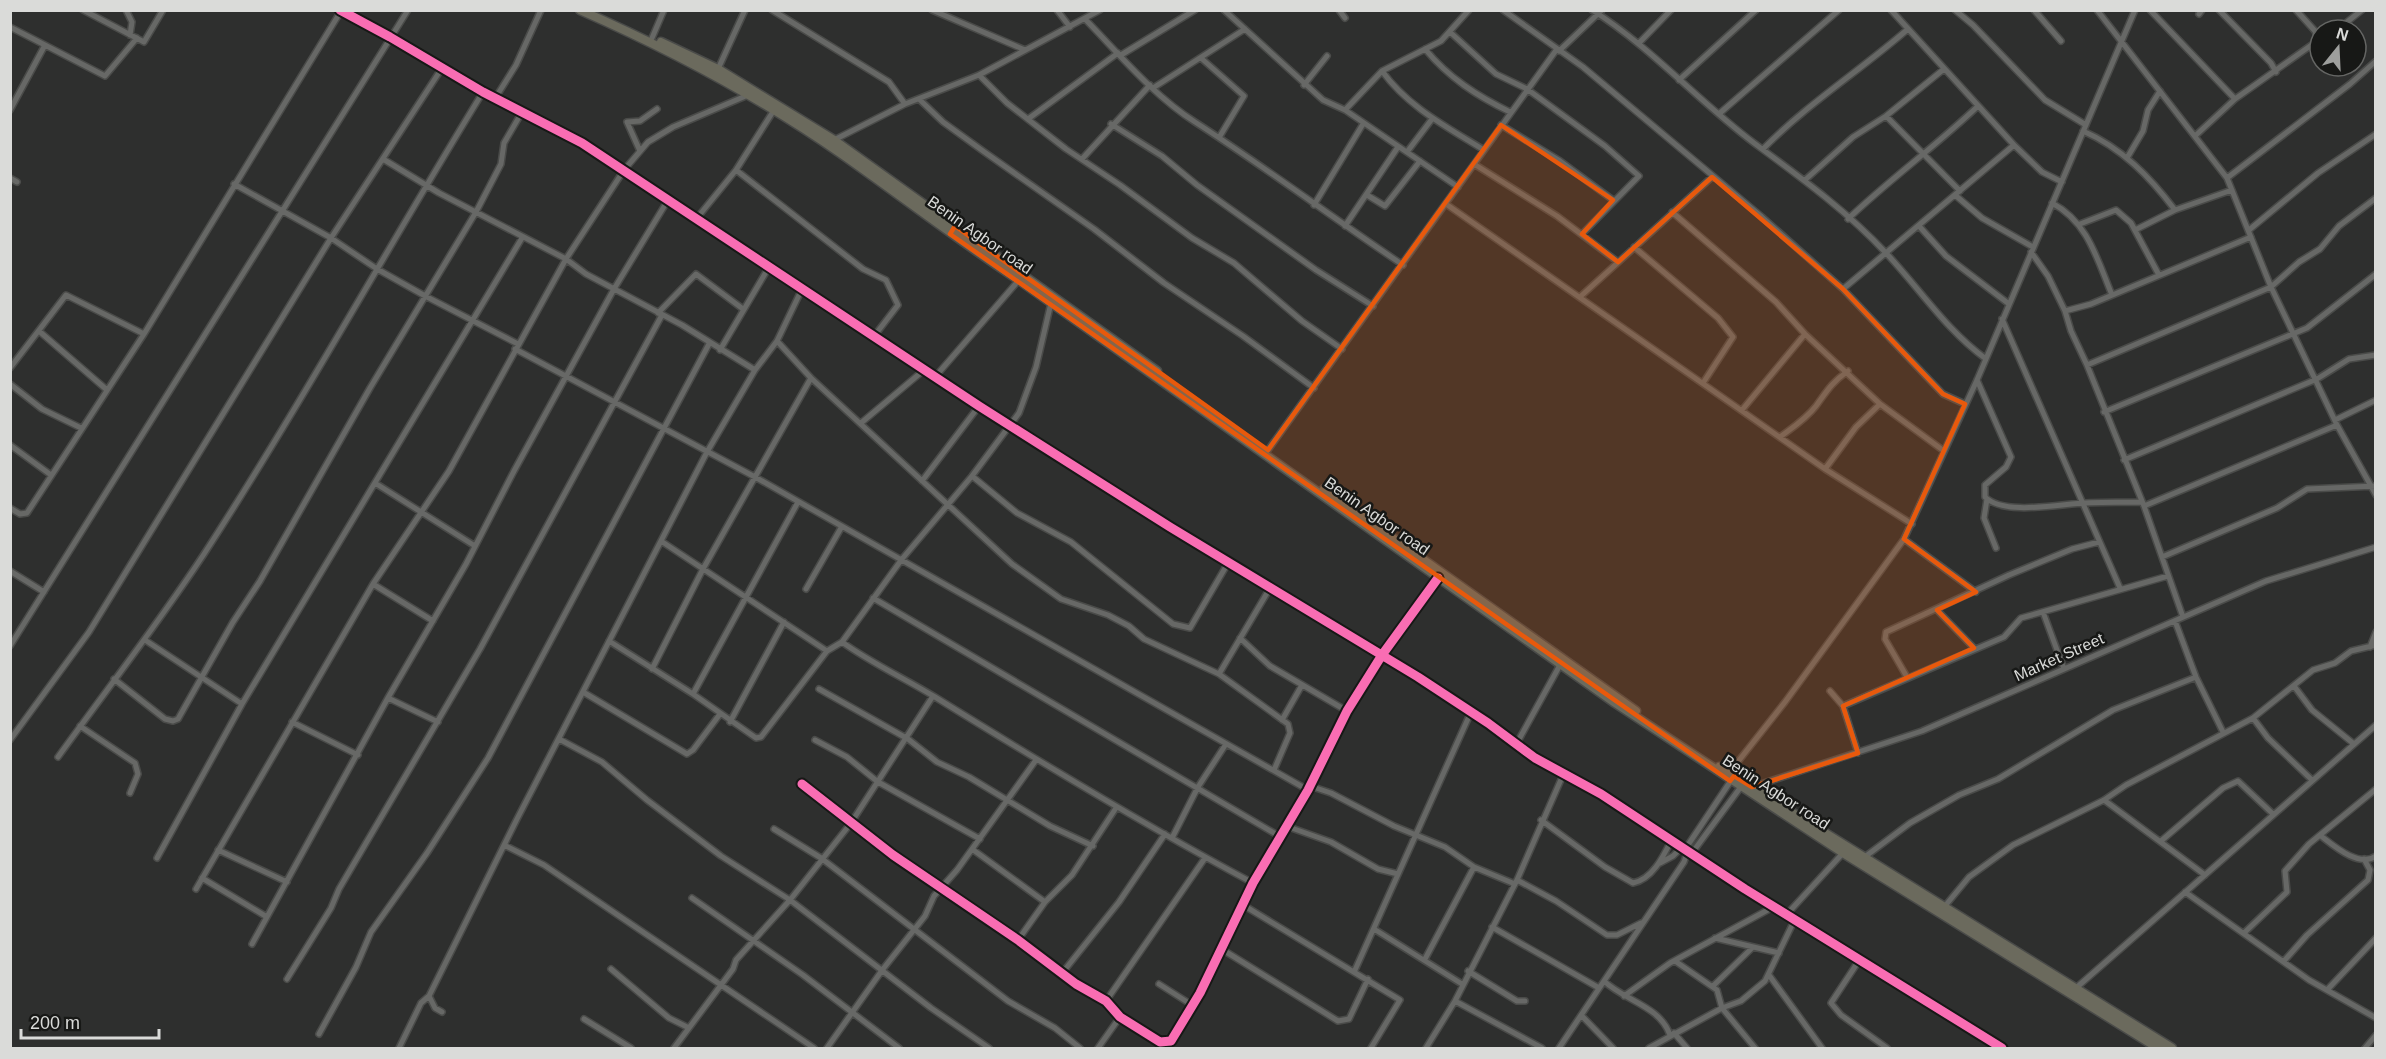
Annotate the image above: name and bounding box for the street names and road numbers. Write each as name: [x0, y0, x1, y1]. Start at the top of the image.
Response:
street label: Benin Agbor road: [924, 193, 1036, 277]
street label: Benin Agbor road: [1321, 474, 1433, 558]
street label: Market Street: [2012, 629, 2107, 684]
street label: Benin Agbor road: [1720, 751, 1832, 833]

